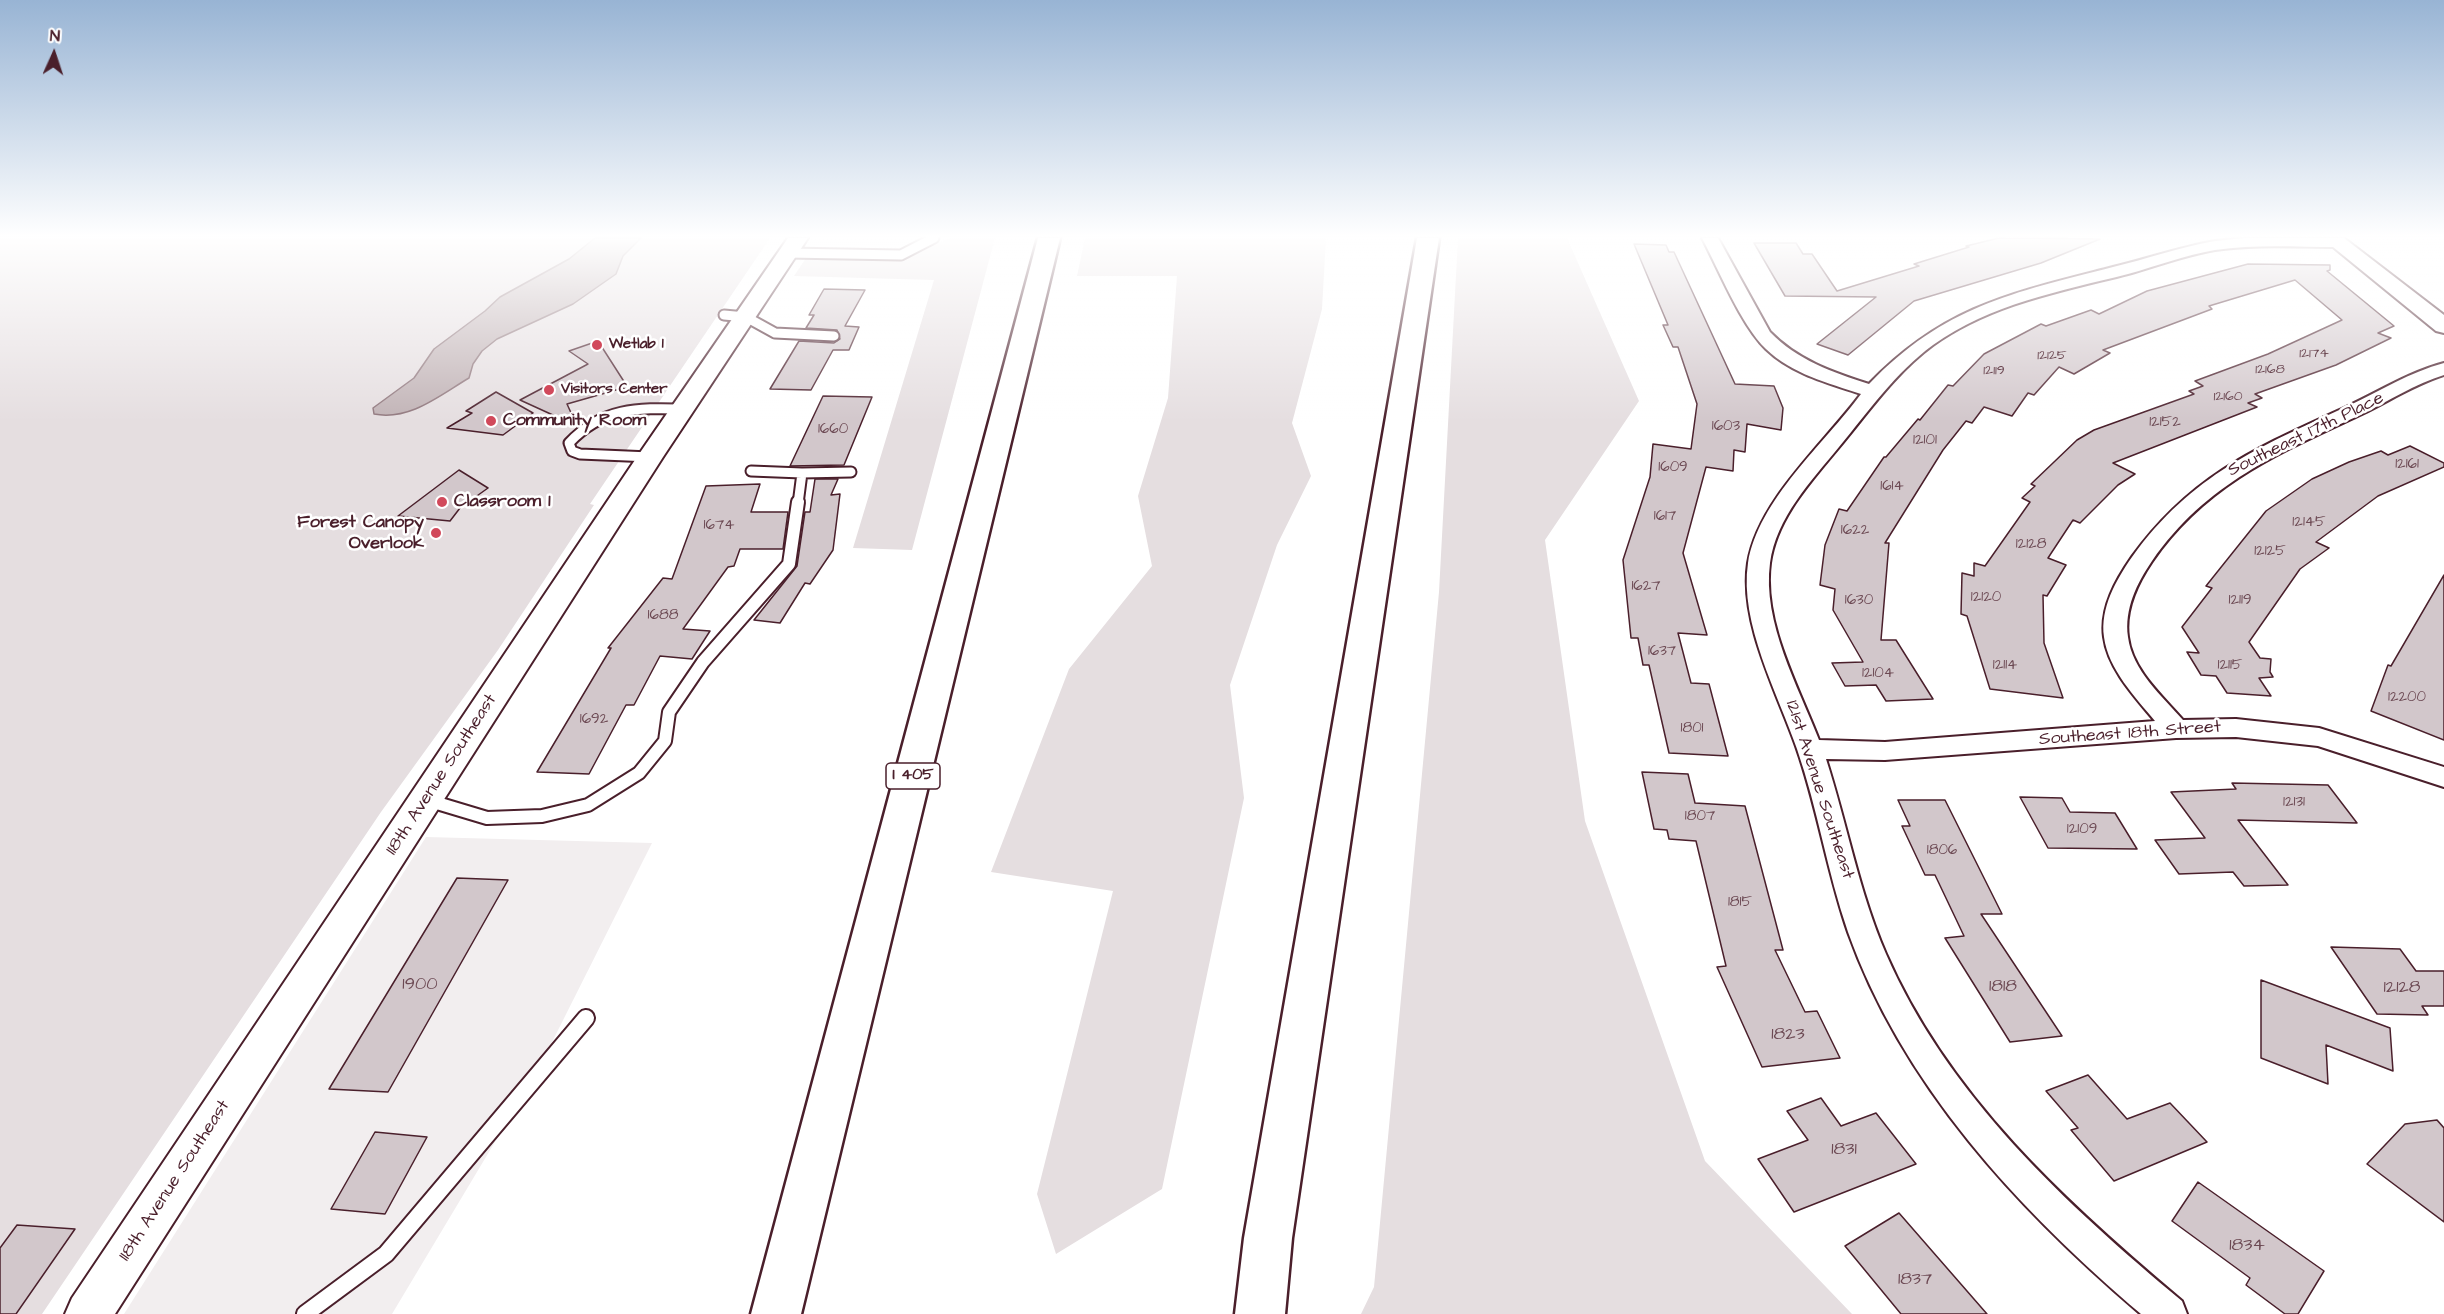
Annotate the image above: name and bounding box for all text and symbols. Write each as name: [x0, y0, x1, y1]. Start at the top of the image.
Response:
north arrow: [24, 24, 84, 84]
text: N: [49, 25, 61, 47]
place label: Wetlab 1: [609, 336, 664, 354]
marker: Wetlab 1: [590, 338, 604, 352]
house number: 12174: [2299, 346, 2329, 362]
house number: 12125: [2037, 348, 2067, 364]
house number: 12168: [2255, 362, 2285, 378]
house number: 12119: [1983, 363, 2005, 379]
place label: Visitors Center: [561, 381, 667, 399]
marker: Visitors Center: [542, 383, 556, 397]
street label: Southeast 17th Place: [2225, 388, 2387, 482]
house number: 12160: [2213, 389, 2243, 405]
place label: Community Room: [503, 410, 646, 432]
marker: Community Room: [484, 414, 498, 428]
house number: 12152: [2149, 414, 2181, 432]
house number: 1603: [1712, 418, 1740, 436]
house number: 1660: [818, 421, 848, 439]
house number: 12101: [1913, 432, 1937, 450]
house number: 12161: [2395, 456, 2419, 474]
house number: 1609: [1658, 459, 1688, 477]
house number: 1614: [1880, 478, 1904, 496]
place label: Classroom 1: [454, 491, 551, 513]
marker: Classroom 1: [435, 495, 449, 509]
house number: 1617: [1654, 508, 1676, 526]
place label: Forest Canopy Overlook: [297, 512, 424, 554]
house number: 12145: [2292, 514, 2326, 532]
house number: 1674: [704, 517, 734, 535]
house number: 1622: [1841, 522, 1869, 540]
marker: Forest Canopy Overlook: [429, 526, 443, 540]
house number: 12128: [2016, 536, 2046, 554]
house number: 12125: [2254, 543, 2286, 561]
house number: 1627: [1631, 578, 1661, 596]
house number: 12120: [1971, 589, 2001, 607]
house number: 1630: [1845, 592, 1873, 610]
house number: 12119: [2229, 592, 2251, 610]
house number: 1688: [648, 607, 678, 625]
house number: 1637: [1648, 643, 1676, 661]
house number: 12114: [1993, 657, 2017, 675]
house number: 12115: [2218, 657, 2242, 675]
house number: 12104: [1862, 665, 1894, 683]
house number: 12200: [2388, 689, 2426, 707]
street label: 118th Avenue Southeast: [382, 690, 502, 860]
street label: 121st Avenue Southeast: [1780, 698, 1858, 882]
house number: 1692: [580, 711, 608, 729]
street label: Southeast 18th Street: [2038, 717, 2222, 751]
house number: 1801: [1680, 720, 1704, 738]
road number: I 405: [886, 763, 940, 789]
house number: 12131: [2283, 794, 2305, 812]
house number: 1807: [1685, 808, 1715, 826]
house number: 12109: [2067, 821, 2097, 839]
house number: 1806: [1927, 842, 1957, 860]
house number: 1815: [1728, 894, 1752, 912]
house number: 1900: [402, 974, 438, 996]
house number: 1818: [1989, 976, 2017, 998]
house number: 12128: [2384, 977, 2420, 999]
house number: 1823: [1771, 1024, 1805, 1046]
street label: 118th Avenue Southeast: [115, 1096, 235, 1266]
house number: 1831: [1831, 1139, 1857, 1161]
house number: 1834: [2229, 1235, 2265, 1257]
house number: 1837: [1898, 1269, 1932, 1291]

